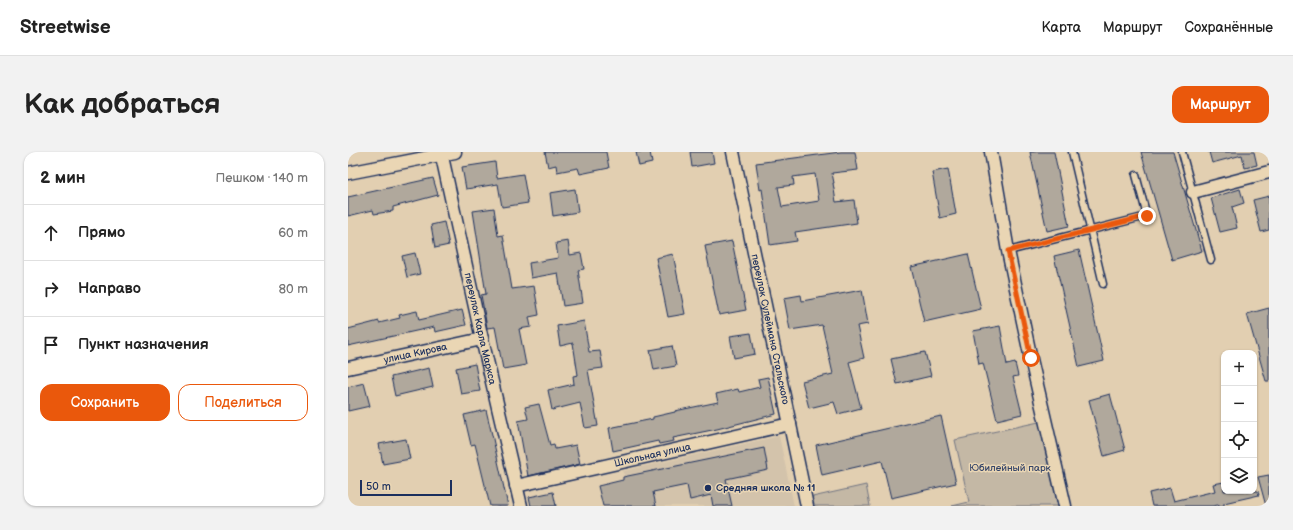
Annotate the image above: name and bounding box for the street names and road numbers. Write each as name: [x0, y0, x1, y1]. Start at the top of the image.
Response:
street label: переулок Сулеймана Стальского: [748, 253, 792, 405]
street label: переулок Карла Маркса: [462, 272, 498, 386]
street label: улица Кирова: [383, 341, 448, 366]
street label: Школьная улица: [613, 441, 692, 470]

